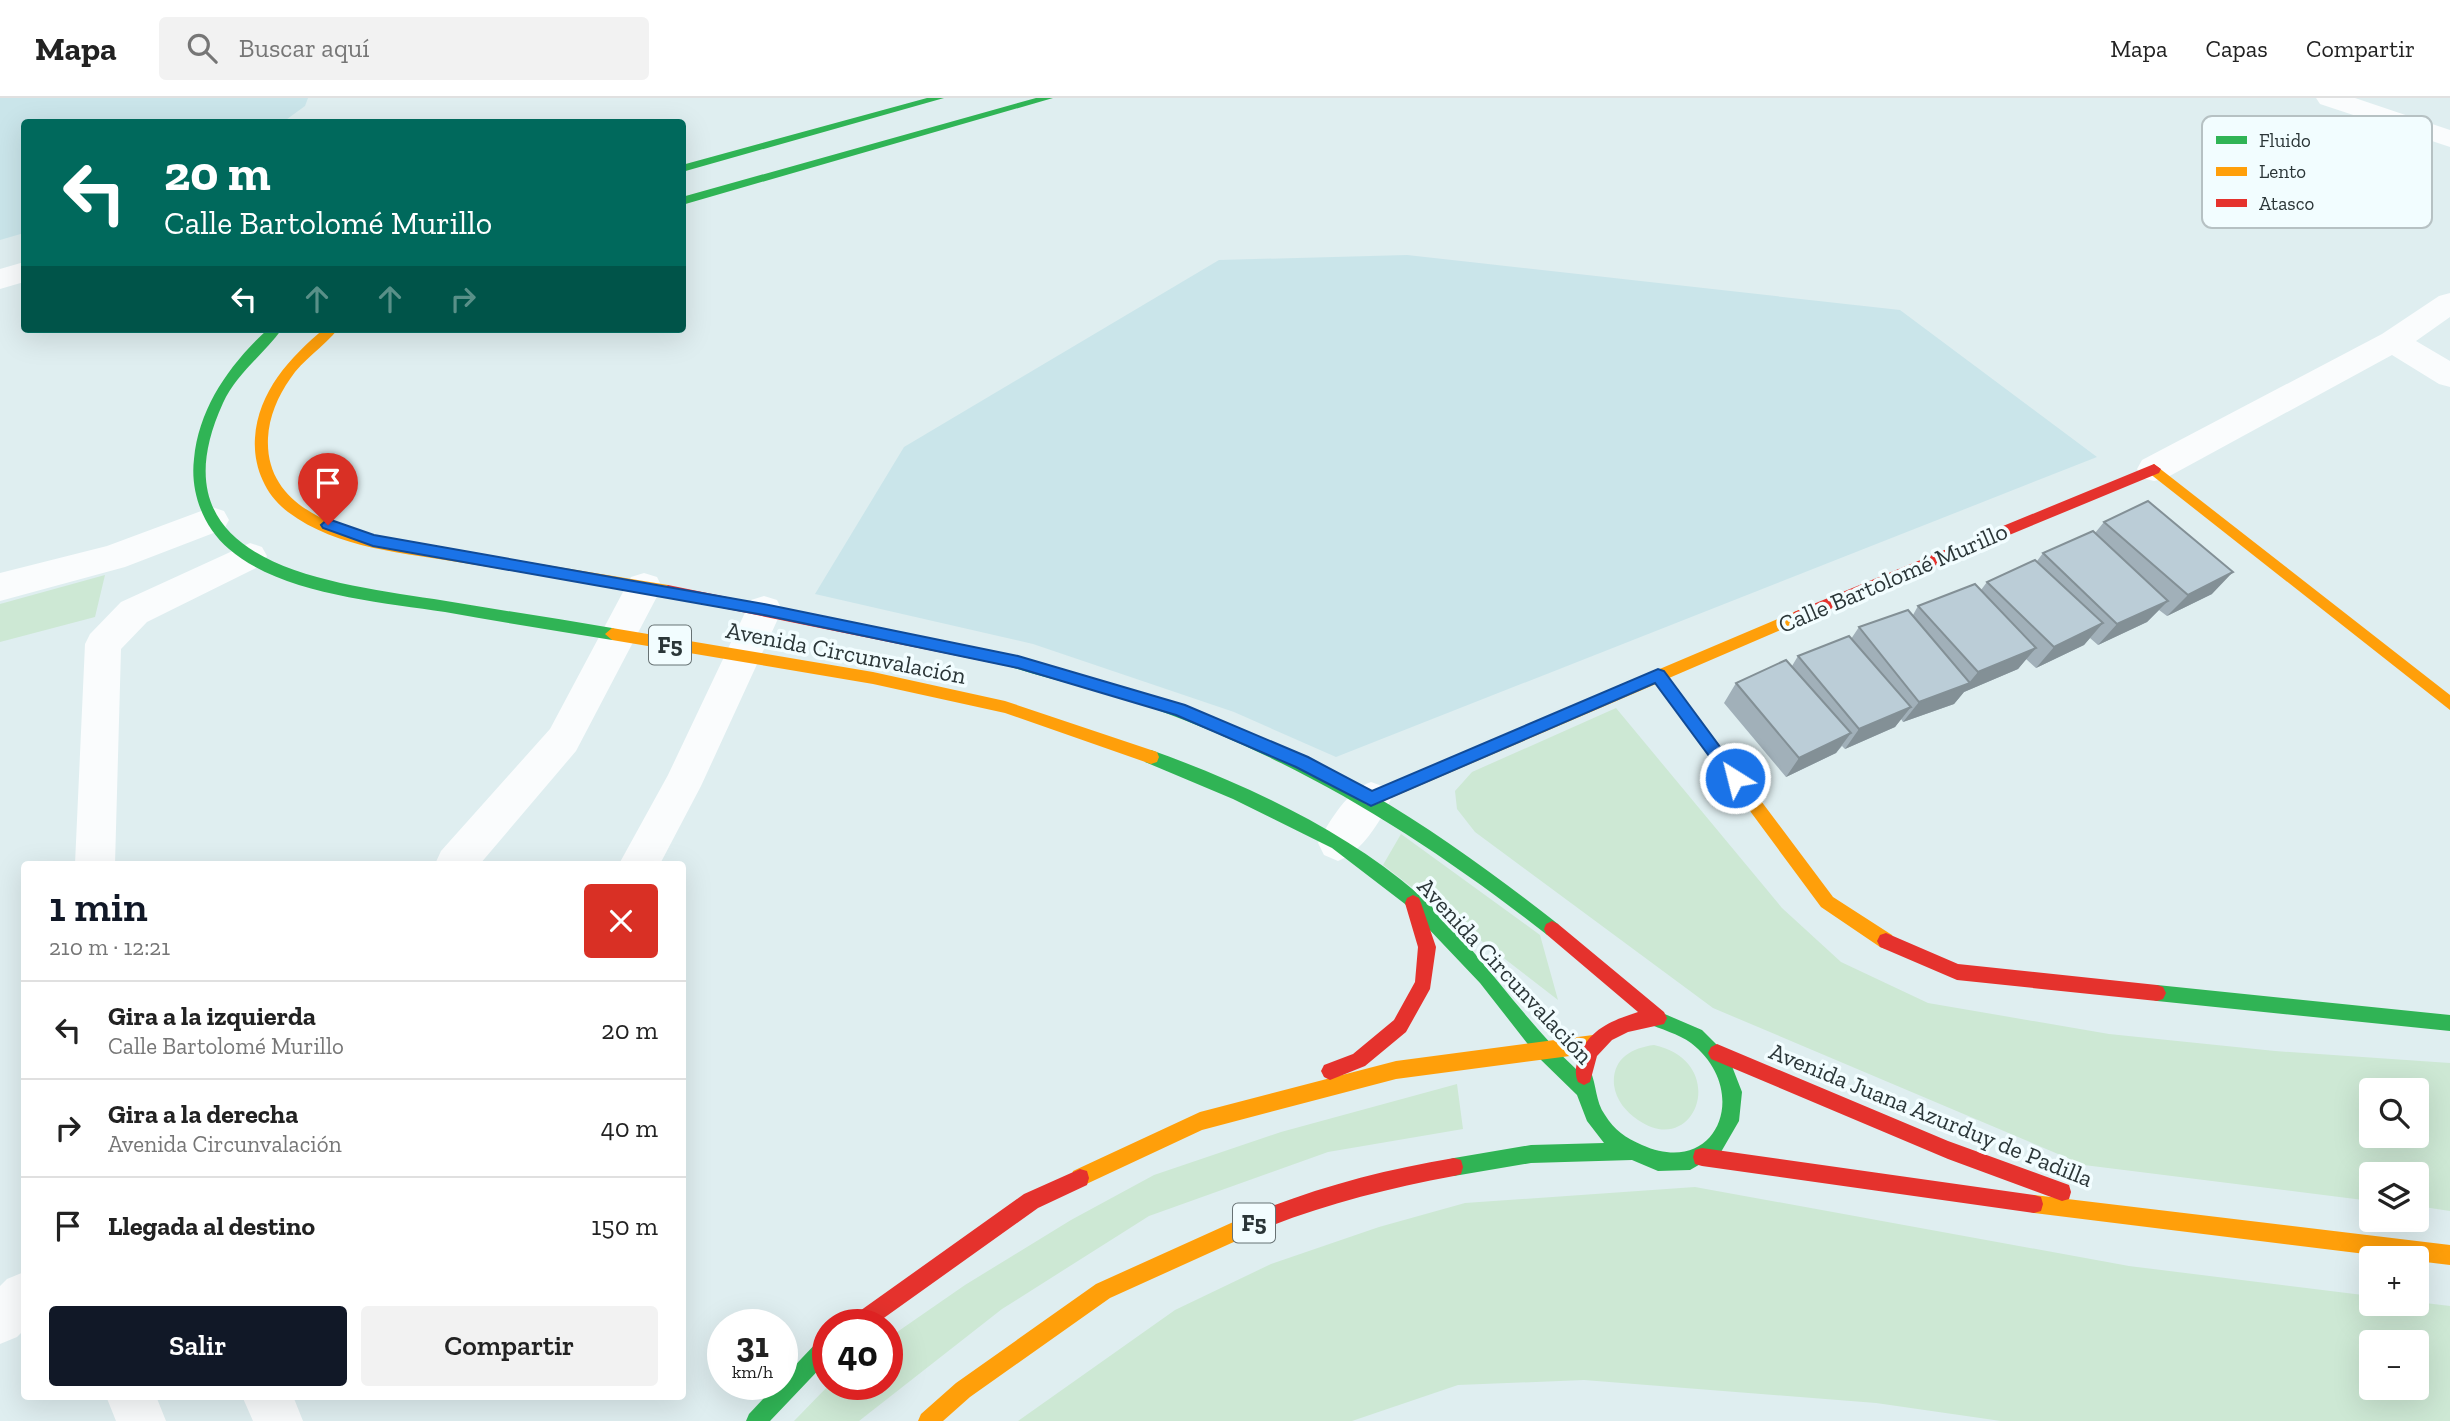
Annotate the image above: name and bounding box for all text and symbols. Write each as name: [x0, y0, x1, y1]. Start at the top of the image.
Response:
search box: [159, 17, 649, 80]
text: Mapa: [35, 29, 117, 68]
icon: search: [183, 29, 221, 67]
text: Buscar aquí: [239, 32, 370, 64]
text: Mapa: [2110, 34, 2167, 63]
text: Capas: [2205, 34, 2268, 63]
text: Compartir: [2306, 34, 2415, 63]
legend: [2202, 116, 2432, 228]
text: Fluido: [2259, 129, 2311, 152]
text: 20 m: [164, 144, 271, 203]
icon: left: [49, 147, 140, 238]
text: Lento: [2259, 160, 2306, 183]
text: Atasco: [2259, 192, 2314, 215]
text: Calle Bartolomé Murillo: [164, 204, 492, 242]
icon: left: [225, 280, 263, 318]
icon: ahead: [298, 280, 336, 318]
icon: ahead: [371, 280, 409, 318]
icon: right: [444, 280, 482, 318]
pin: [298, 453, 358, 525]
icon: arrive: [309, 464, 347, 502]
street label: Calle Bartolomé Murillo: [1774, 516, 2012, 639]
street label: Avenida Circunvalación: [724, 615, 969, 690]
road number: F5: [649, 625, 691, 664]
position arrow: [1698, 741, 1772, 815]
street label: Avenida Circunvalación: [1412, 872, 1599, 1070]
text: 1 min: [49, 881, 148, 932]
button: close: [584, 884, 658, 958]
text: 210 m · 12:21: [49, 933, 170, 961]
text: Gira a la izquierda: [108, 1000, 316, 1032]
icon: left: [49, 1011, 87, 1049]
text: 20 m: [601, 1014, 658, 1046]
text: Calle Bartolomé Murillo: [108, 1032, 344, 1060]
street label: Avenida Juana Azurduy de Padilla: [1765, 1036, 2098, 1193]
map controls: [2359, 1078, 2429, 1400]
button: search: [2359, 1078, 2429, 1148]
text: Gira a la derecha: [108, 1098, 298, 1130]
icon: right: [49, 1109, 87, 1147]
text: 40 m: [601, 1112, 658, 1144]
text: Avenida Circunvalación: [108, 1130, 342, 1158]
button: layers: [2359, 1162, 2429, 1232]
road number: F5: [1233, 1204, 1275, 1242]
icon: arrive: [49, 1207, 87, 1245]
text: Llegada al destino: [108, 1210, 315, 1242]
text: 150 m: [591, 1210, 658, 1242]
button: +: [2359, 1246, 2429, 1316]
button: Salir: [49, 1306, 347, 1386]
button: Compartir: [361, 1306, 658, 1386]
speed limit sign: 40: [812, 1309, 903, 1400]
text: 31: [736, 1324, 769, 1366]
button: −: [2359, 1330, 2429, 1400]
text: km/h: [732, 1361, 773, 1383]

